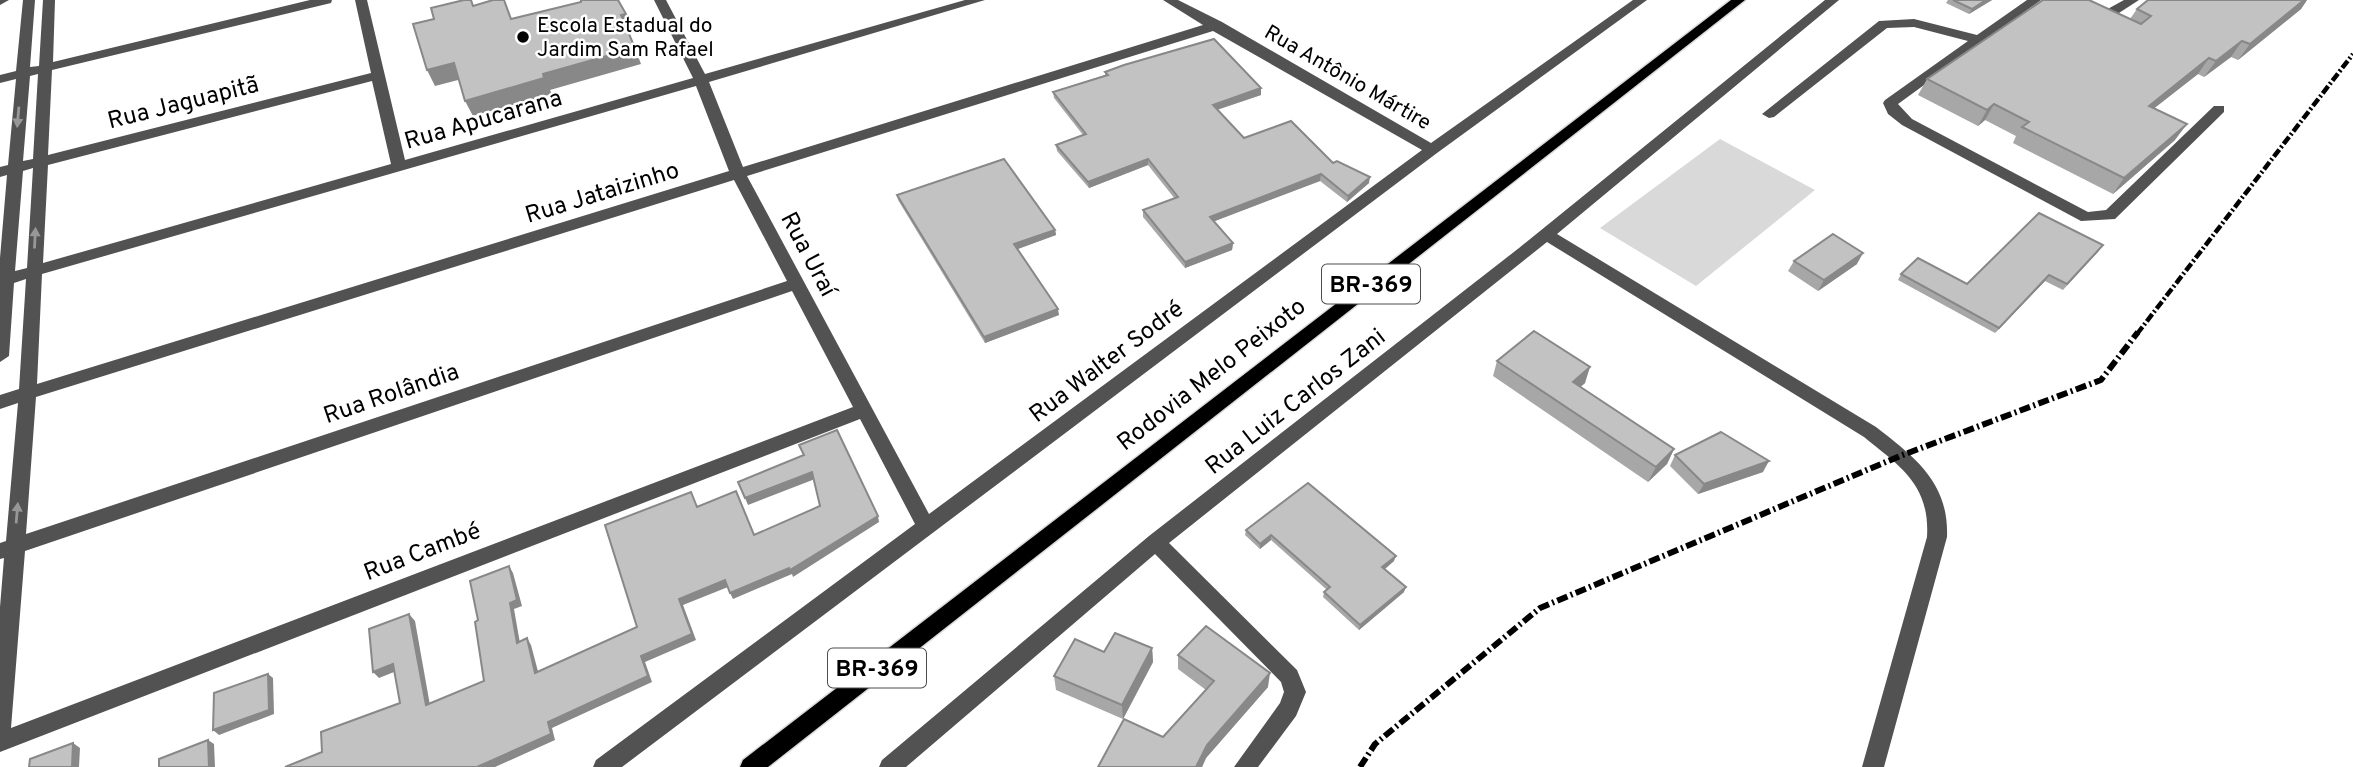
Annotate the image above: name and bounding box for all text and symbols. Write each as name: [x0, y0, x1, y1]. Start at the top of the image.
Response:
place label: Escola Estadual do Jardim Sam Rafael: [537, 13, 714, 64]
street label: Rua Antônio Mártire: [1259, 20, 1435, 137]
marker: Escola Estadual do Jardim Sam Rafael: [515, 29, 531, 45]
street label: Rua Jaguapitã: [105, 71, 262, 137]
street label: Rua Apucarana: [401, 84, 566, 158]
one-way arrow: [12, 106, 23, 128]
street label: Rua Jataizinho: [522, 156, 683, 232]
street label: Rua Uraí: [772, 207, 843, 304]
one-way arrow: [30, 226, 41, 248]
road number: BR-369: [1322, 264, 1420, 304]
street label: Rodovia Melo Peixoto: [1112, 293, 1313, 459]
street label: Rua Walter Sodré: [1024, 295, 1190, 430]
street label: Rua Luiz Carlos Zani: [1200, 323, 1392, 482]
street label: Rua Rolândia: [320, 358, 463, 432]
one-way arrow: [12, 502, 23, 524]
street label: Rua Cambé: [360, 517, 486, 589]
road number: BR-369: [828, 648, 926, 688]

